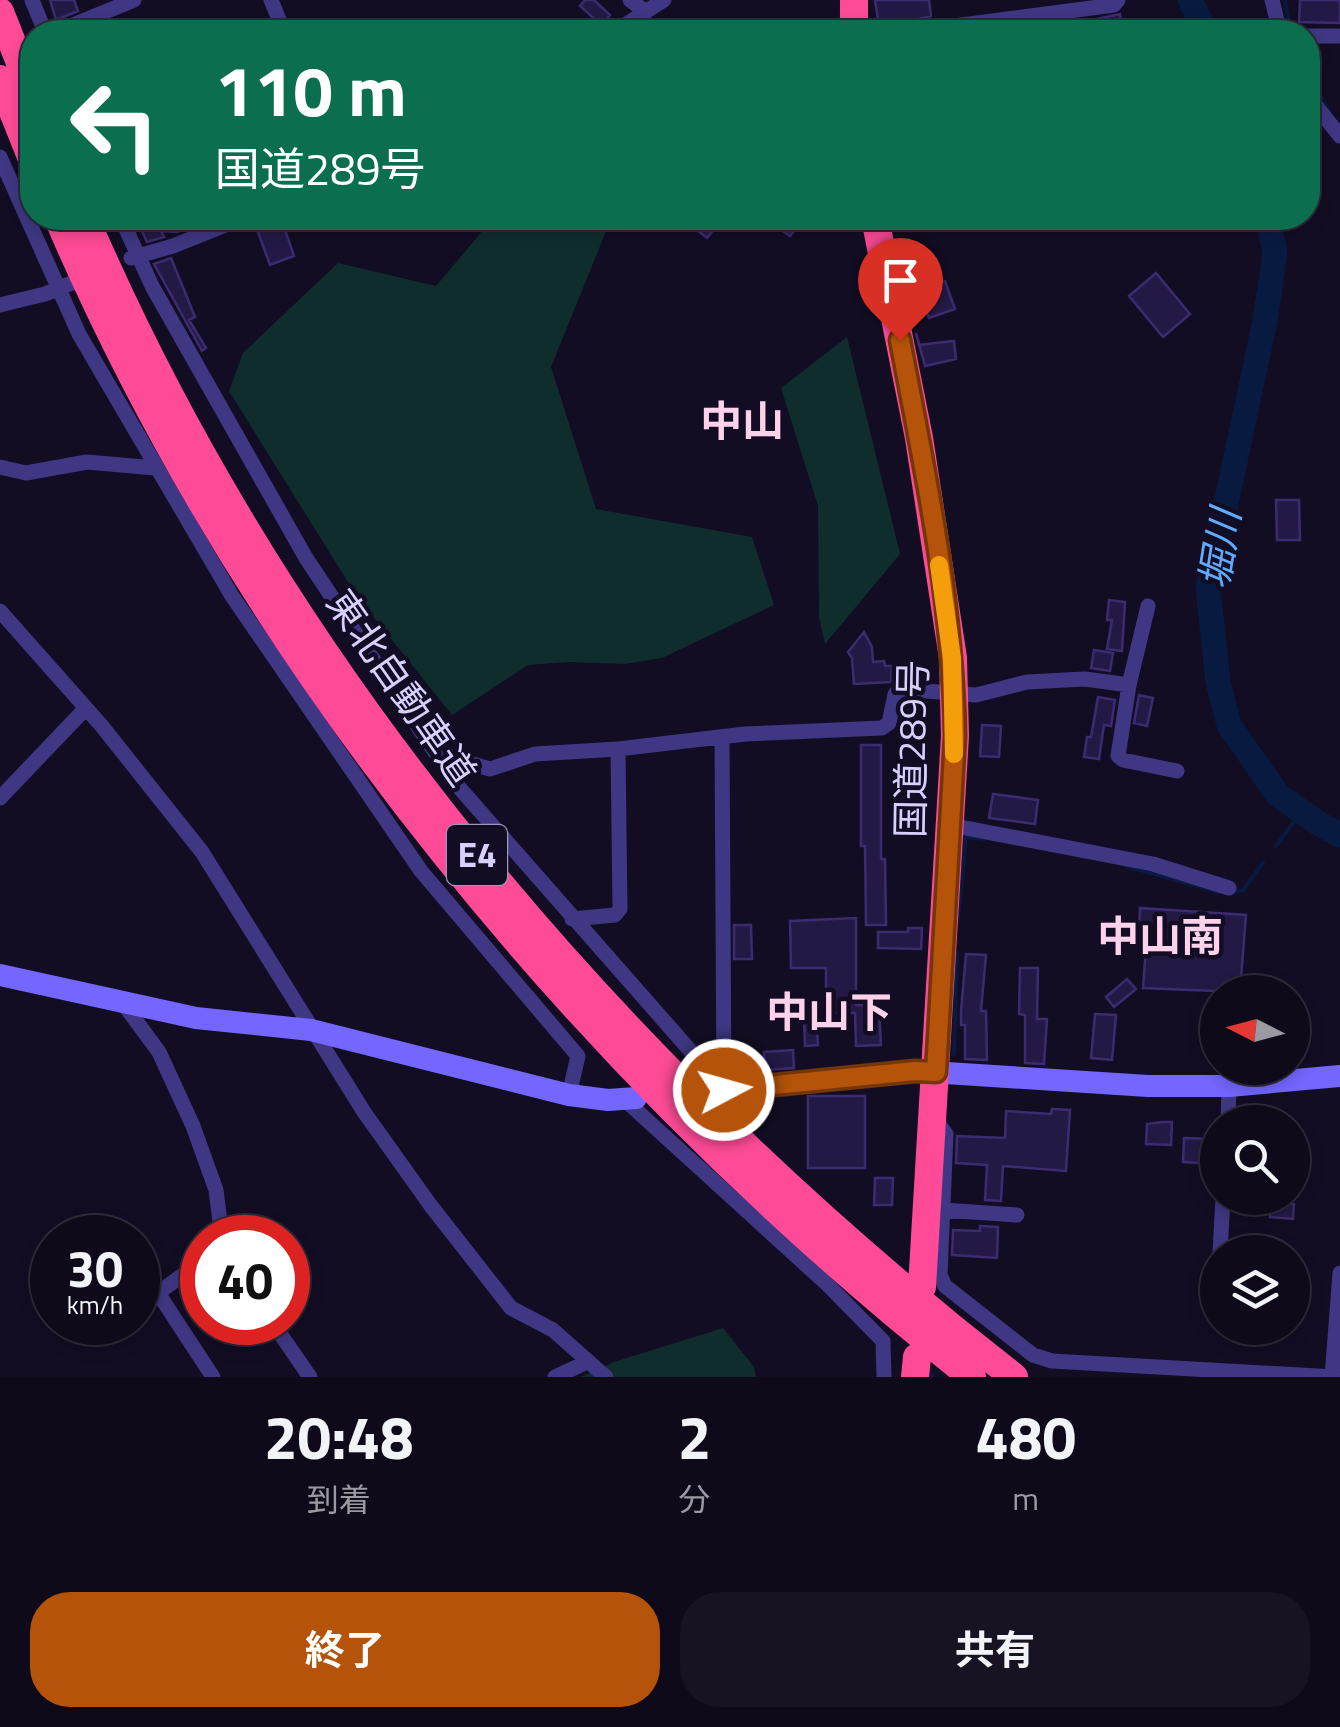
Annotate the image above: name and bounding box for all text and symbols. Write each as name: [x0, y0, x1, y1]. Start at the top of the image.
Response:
text: 110 m: [215, 37, 407, 143]
icon: left: [50, 60, 180, 190]
text: 国道289号: [215, 134, 426, 202]
pin: [858, 238, 943, 341]
icon: arrive: [873, 253, 928, 308]
district label: 中山: [700, 388, 784, 452]
water label: 堀川: [1183, 501, 1257, 593]
street label: 東北自動車道: [313, 577, 491, 797]
street label: 国道289号: [880, 660, 942, 838]
road number: E4: [447, 825, 507, 885]
district label: 中山南: [1097, 903, 1223, 967]
north arrow: [1200, 975, 1310, 1085]
map controls: [1200, 975, 1310, 1345]
district label: 中山下: [766, 979, 892, 1043]
position arrow: [672, 1038, 776, 1142]
button: search: [1200, 1105, 1310, 1215]
speed limit sign: 40: [180, 1215, 310, 1345]
text: 30: [67, 1230, 123, 1306]
button: layers: [1200, 1235, 1310, 1345]
text: km/h: [67, 1286, 123, 1324]
text: 20:48: [264, 1391, 414, 1482]
text: 2: [678, 1391, 711, 1482]
text: 480: [975, 1391, 1076, 1482]
text: m: [1012, 1474, 1039, 1522]
text: 到着: [307, 1475, 371, 1523]
text: 分: [678, 1475, 710, 1523]
button: 終了: [30, 1592, 660, 1707]
button: 共有: [680, 1592, 1310, 1707]

